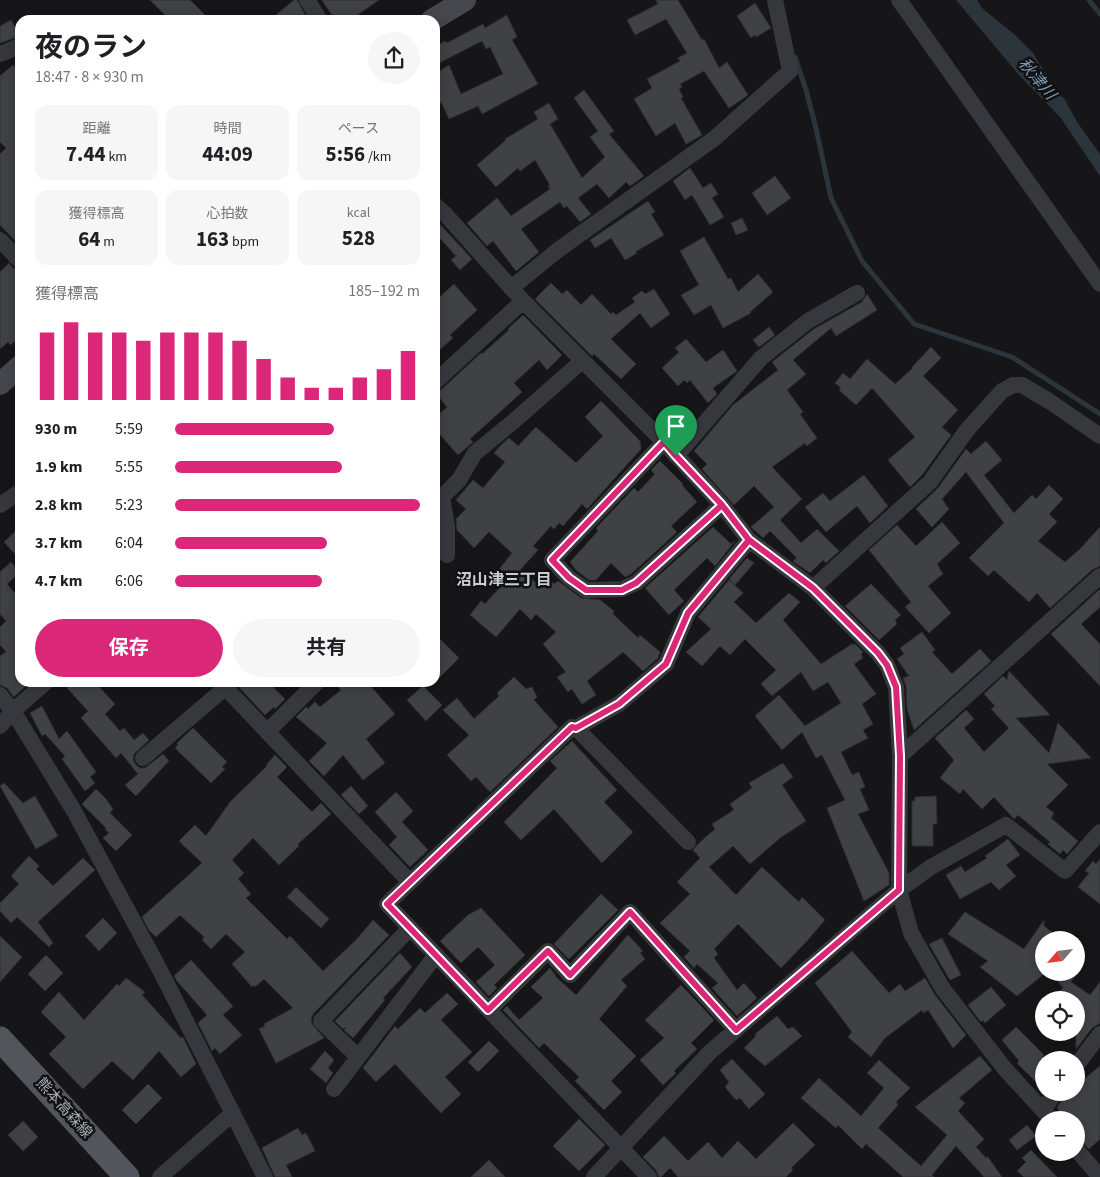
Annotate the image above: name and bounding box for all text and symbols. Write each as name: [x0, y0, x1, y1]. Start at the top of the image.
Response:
text: 夜のラン: [35, 27, 147, 67]
button: share: [368, 32, 420, 84]
water label: 秋津川: [1013, 54, 1062, 106]
text: 18:47 · 8 × 930 m: [35, 66, 144, 88]
text: 距離: [83, 119, 111, 139]
text: 時間: [214, 119, 242, 139]
text: ペース: [338, 119, 379, 139]
text: 7.44: [66, 139, 106, 169]
text: 44:09: [202, 139, 253, 169]
text: 5:56: [326, 139, 365, 169]
text: km: [106, 147, 127, 167]
text: /km: [365, 147, 391, 167]
text: kcal: [347, 203, 370, 223]
text: 獲得標高: [69, 204, 125, 224]
text: 心拍数: [207, 204, 249, 224]
text: 528: [342, 223, 375, 253]
text: 64: [78, 224, 100, 254]
text: 163: [196, 224, 229, 254]
text: m: [100, 232, 115, 252]
text: bpm: [229, 232, 259, 252]
text: 185–192 m: [348, 280, 420, 302]
text: 獲得標高: [35, 283, 99, 305]
pin: [655, 405, 697, 456]
icon: arrive: [662, 412, 690, 440]
text: 930 m: [35, 418, 77, 440]
text: 5:59: [115, 418, 143, 440]
text: 1.9 km: [35, 456, 82, 478]
text: 5:55: [115, 456, 143, 478]
text: 2.8 km: [35, 494, 82, 516]
text: 5:23: [115, 494, 143, 516]
text: 3.7 km: [35, 532, 82, 554]
text: 6:04: [115, 532, 143, 554]
district label: 沼山津三丁目: [456, 569, 552, 591]
text: 4.7 km: [35, 570, 82, 592]
text: 6:06: [115, 570, 143, 592]
button: 保存: [35, 619, 223, 677]
button: 共有: [233, 619, 420, 677]
north arrow: [1035, 931, 1085, 981]
map controls: [1035, 931, 1085, 1161]
button: locate: [1035, 991, 1085, 1041]
button: +: [1035, 1051, 1085, 1101]
street label: 熊本高森線: [31, 1073, 97, 1143]
button: −: [1035, 1111, 1085, 1161]

